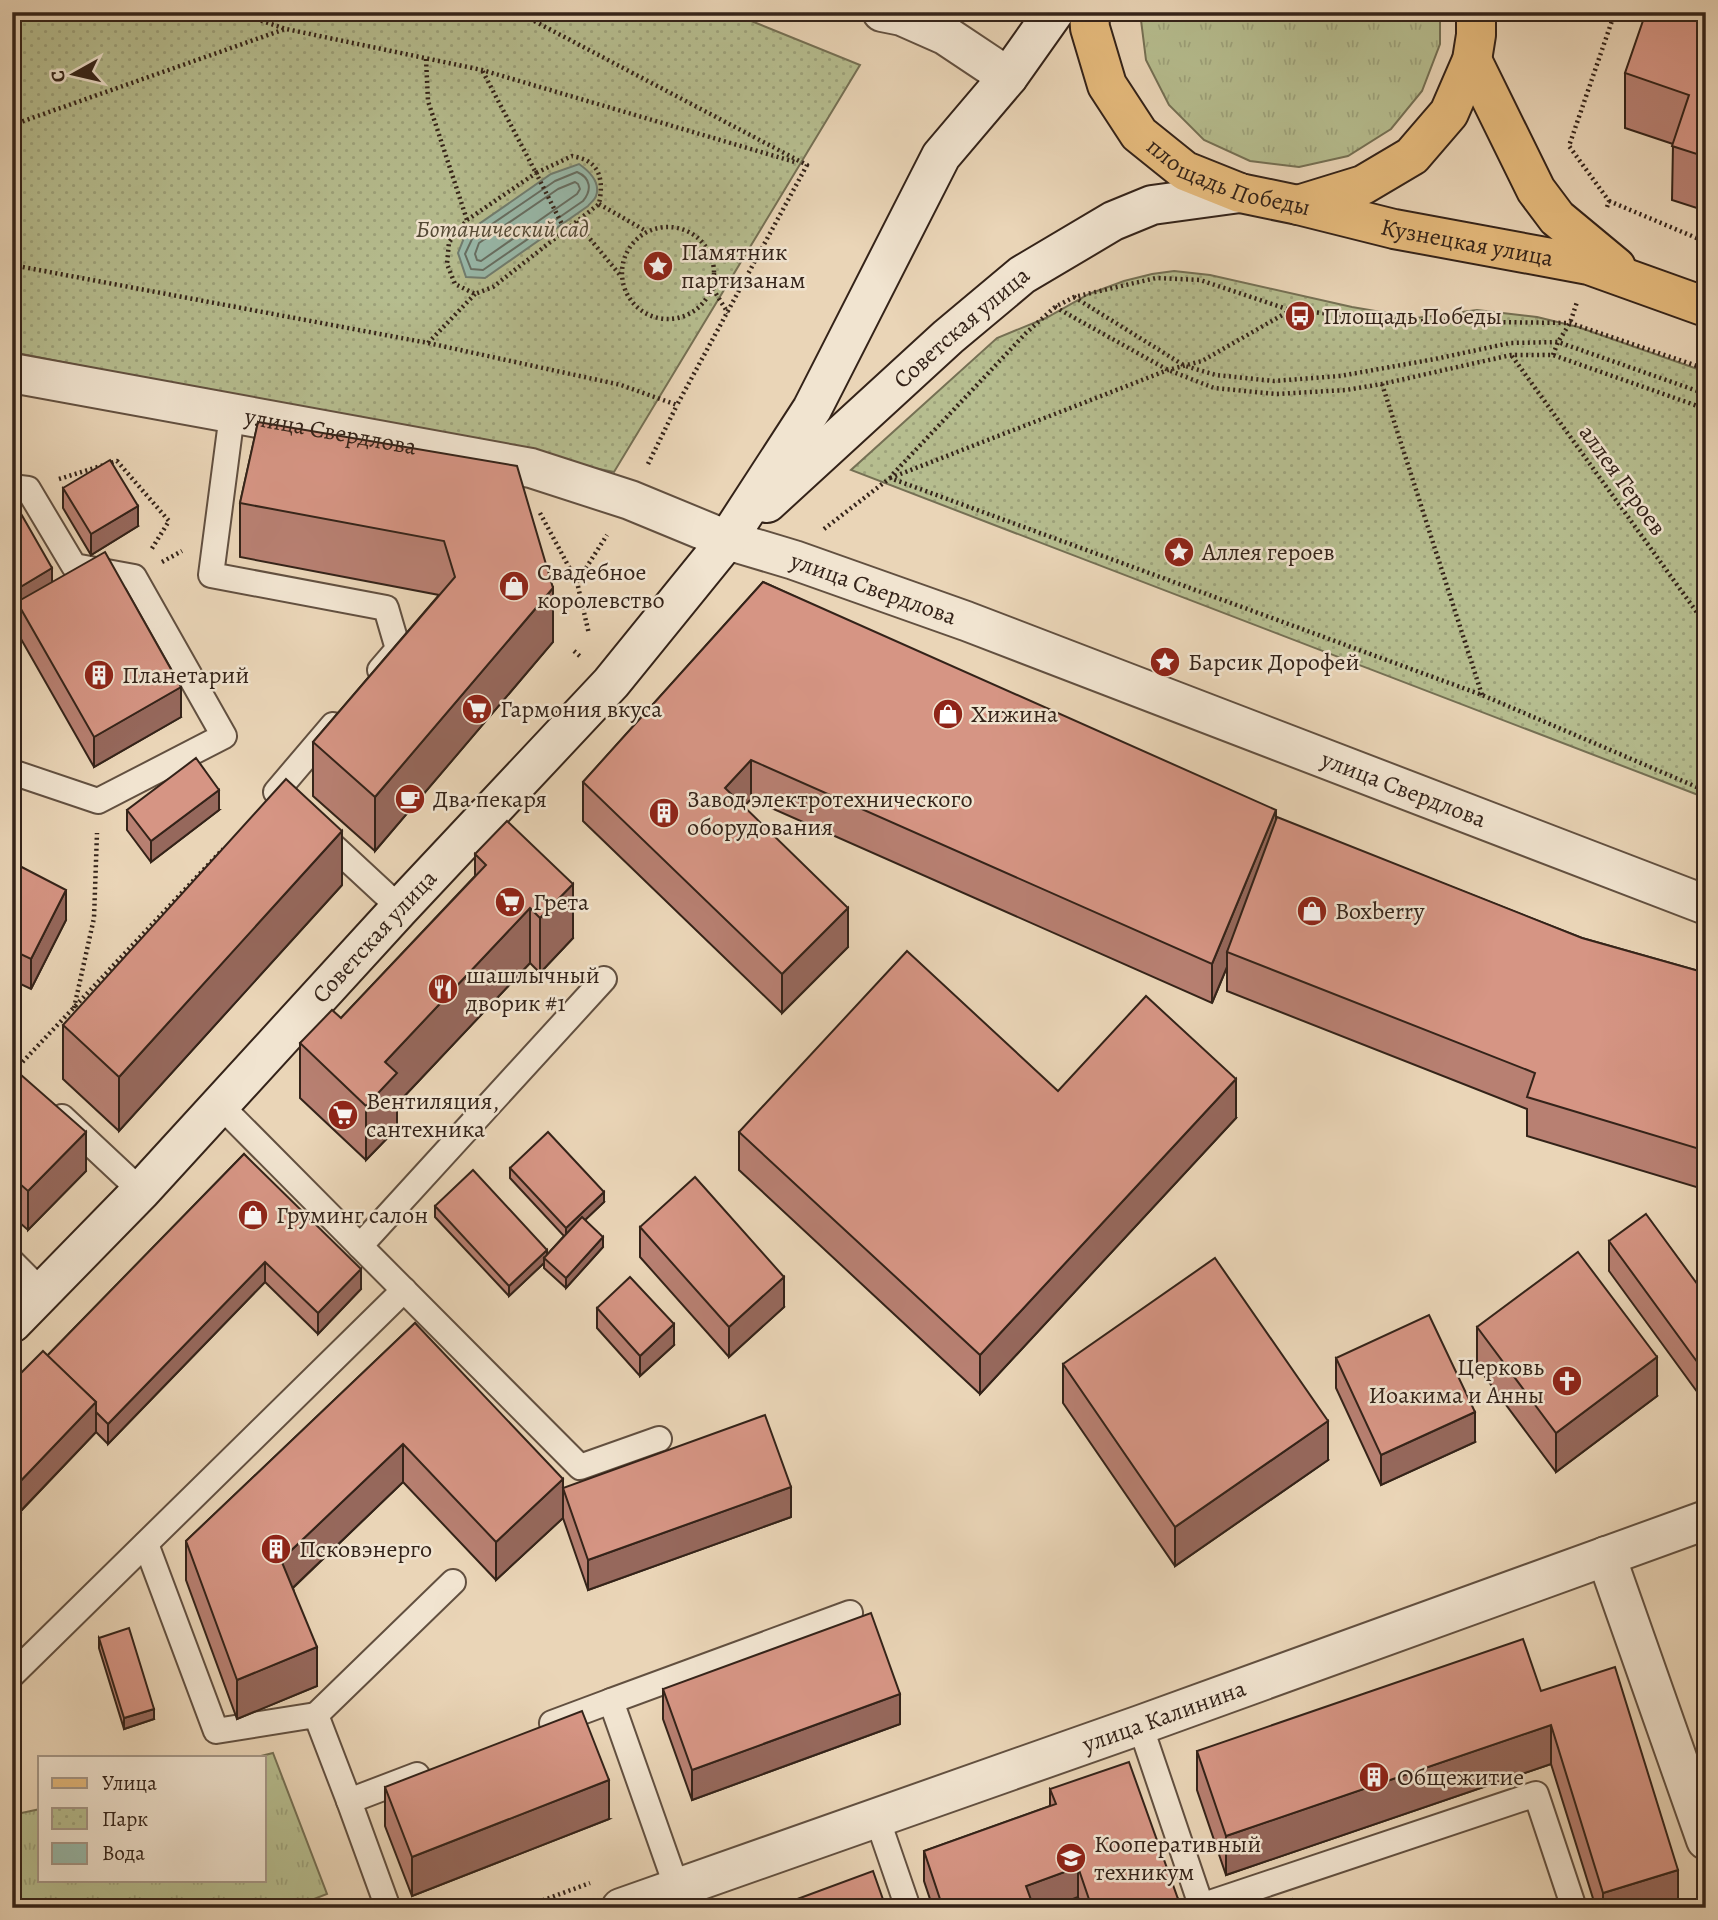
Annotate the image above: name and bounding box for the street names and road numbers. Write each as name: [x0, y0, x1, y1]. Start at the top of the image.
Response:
street label: площадь Победы: [1140, 130, 1314, 224]
street label: Кузнецкая улица: [1378, 210, 1556, 274]
street label: Советская улица: [886, 259, 1036, 395]
street label: улица Свердлова: [241, 400, 419, 463]
street label: аллея Героев: [1572, 418, 1674, 542]
street label: улица Свердлова: [785, 544, 961, 632]
street label: улица Свердлова: [1316, 743, 1491, 835]
street label: Советская улица: [305, 863, 444, 1010]
street label: улица Калинина: [1077, 1672, 1250, 1760]

